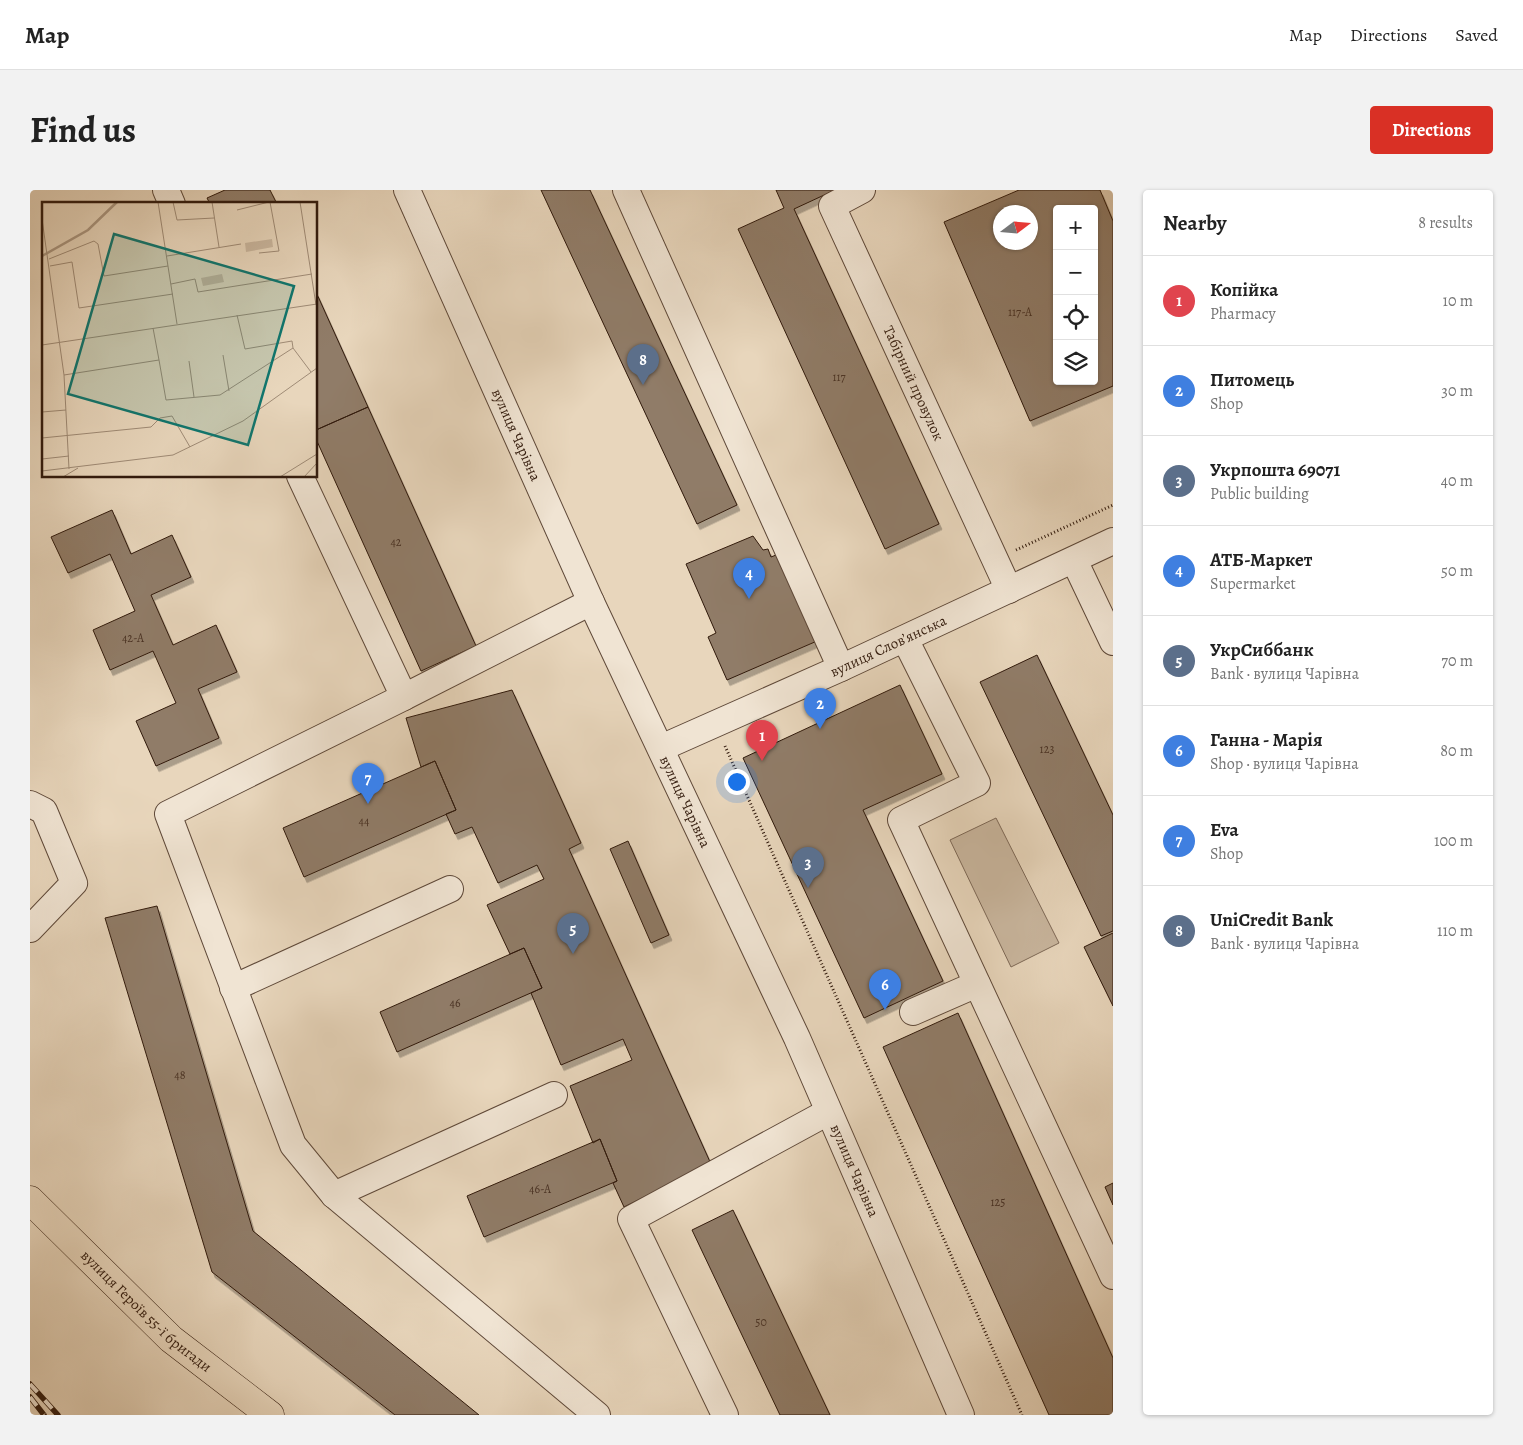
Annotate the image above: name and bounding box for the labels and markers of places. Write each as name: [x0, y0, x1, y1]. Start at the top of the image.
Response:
pin: 8: [627, 344, 659, 385]
pin: 4: [733, 558, 765, 599]
pin: 2: [804, 688, 836, 729]
pin: 1: [746, 720, 778, 761]
pin: 7: [352, 763, 384, 804]
pin: 3: [792, 847, 824, 888]
pin: 5: [557, 913, 589, 954]
pin: 6: [869, 969, 901, 1010]

